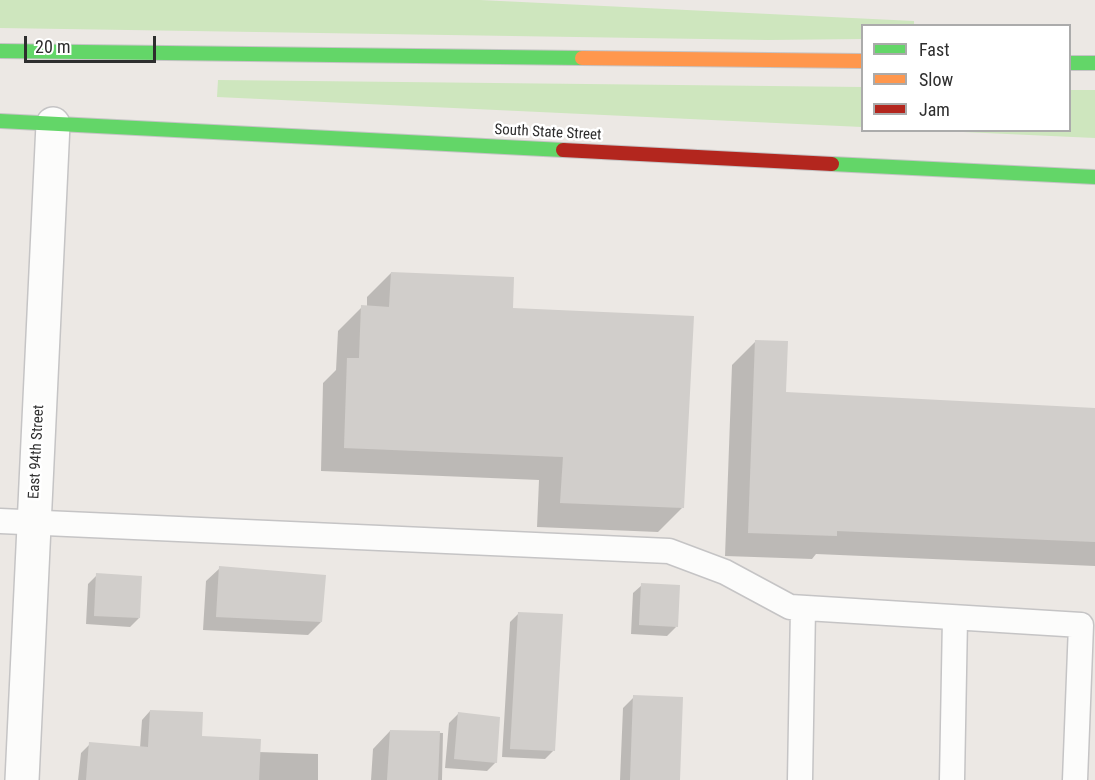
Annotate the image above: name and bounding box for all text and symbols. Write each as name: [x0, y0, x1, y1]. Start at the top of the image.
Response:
scale bar: [27, 24, 159, 62]
legend: [861, 24, 1071, 132]
text: 20 m: [35, 36, 70, 57]
text: Fast: [919, 39, 950, 60]
text: Slow: [919, 69, 953, 90]
text: Jam: [919, 99, 950, 120]
street label: South State Street: [494, 121, 602, 145]
street label: East 94th Street: [26, 404, 48, 500]

